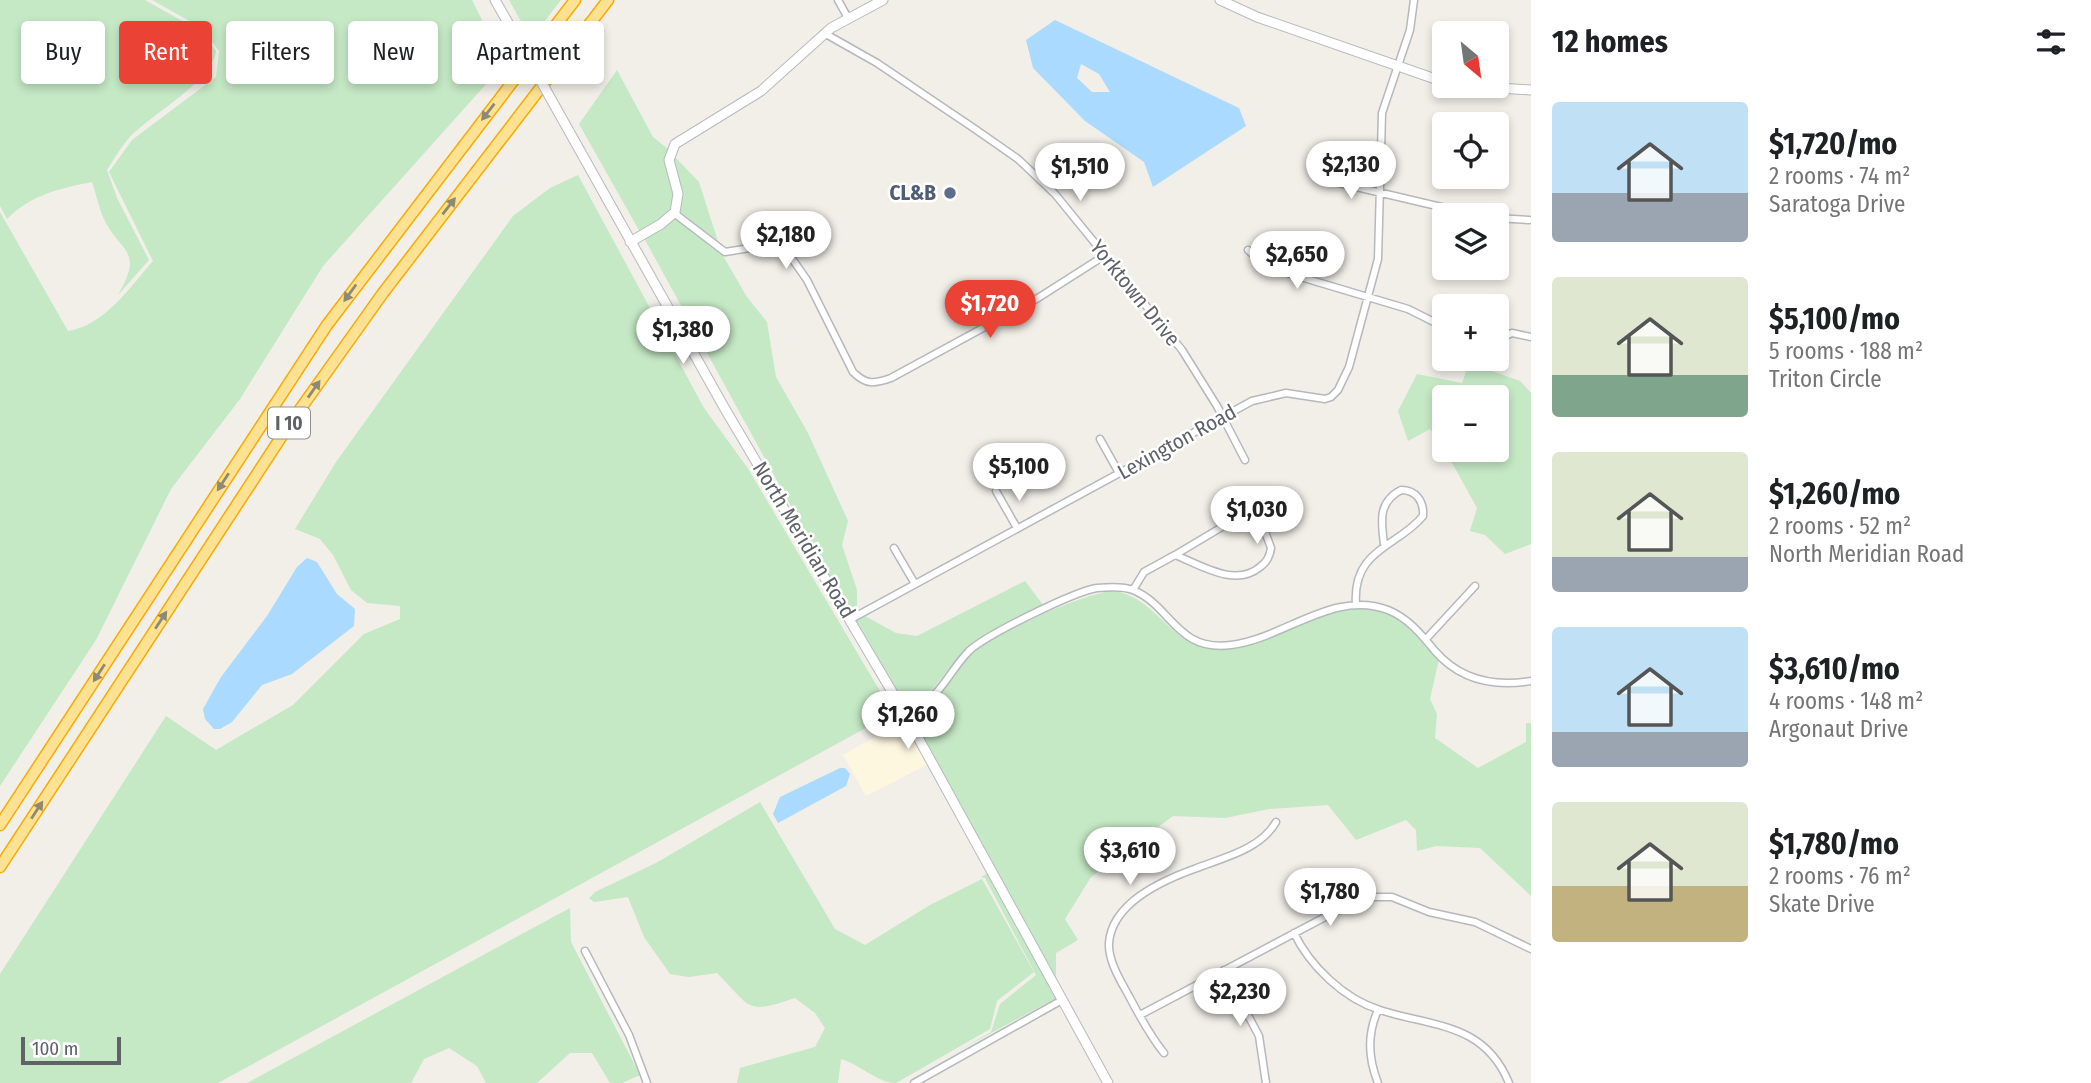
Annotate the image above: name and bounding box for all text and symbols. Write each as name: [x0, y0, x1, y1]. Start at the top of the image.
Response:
chip: Buy: [21, 21, 105, 84]
chip: Rent: [119, 21, 212, 84]
chip: Filters: [226, 21, 334, 84]
chip: New: [348, 21, 438, 84]
chip: Apartment: [452, 21, 604, 84]
north arrow: [1432, 21, 1508, 98]
map controls: [1432, 21, 1509, 462]
icon: filters: [2032, 23, 2070, 61]
text: 12 homes: [1552, 24, 1668, 60]
one-way arrow: [481, 103, 496, 121]
button: locate: [1432, 112, 1509, 189]
text: $1,720/mo: [1769, 126, 1897, 162]
icon: home: [1608, 130, 1692, 214]
pin: $2,130: [1294, 142, 1408, 201]
pin: $1,510: [1023, 144, 1137, 203]
text: $2,130: [1322, 150, 1380, 178]
text: $1,510: [1051, 152, 1109, 180]
text: 2 rooms · 74 m²: [1769, 162, 1910, 190]
place label: CL&B: [889, 180, 936, 206]
marker: CL&B: [942, 185, 958, 201]
text: Saratoga Drive: [1769, 190, 1905, 218]
one-way arrow: [442, 198, 457, 216]
button: layers: [1432, 203, 1509, 280]
pin: $2,180: [729, 212, 843, 271]
text: $2,180: [756, 220, 816, 248]
pin: $2,650: [1240, 232, 1354, 291]
street label: Yorktown Drive: [1084, 235, 1186, 351]
text: $2,650: [1266, 240, 1328, 268]
pin: $1,720: [933, 280, 1047, 340]
one-way arrow: [343, 284, 357, 302]
text: $1,720: [961, 289, 1019, 317]
button: +: [1432, 294, 1509, 371]
text: $5,100/mo: [1769, 301, 1900, 337]
icon: home: [1608, 305, 1692, 389]
pin: $1,380: [626, 306, 740, 366]
text: $1,380: [652, 315, 714, 343]
text: 5 rooms · 188 m²: [1769, 337, 1923, 365]
text: Triton Circle: [1769, 365, 1882, 393]
one-way arrow: [307, 380, 321, 398]
button: −: [1432, 385, 1509, 462]
street label: Lexington Road: [1113, 399, 1241, 485]
road number: I 10: [268, 408, 310, 438]
pin: $5,100: [962, 444, 1076, 503]
text: $5,100: [989, 452, 1049, 480]
street label: North Meridian Road: [747, 457, 861, 623]
one-way arrow: [217, 472, 230, 492]
text: $1,260/mo: [1769, 476, 1900, 512]
icon: home: [1608, 480, 1692, 564]
pin: $1,030: [1200, 486, 1314, 546]
text: $1,030: [1227, 495, 1288, 523]
text: 2 rooms · 52 m²: [1769, 512, 1911, 540]
text: North Meridian Road: [1769, 540, 1964, 568]
one-way arrow: [155, 610, 168, 629]
text: $3,610/mo: [1769, 651, 1900, 687]
icon: home: [1608, 655, 1692, 739]
one-way arrow: [93, 663, 106, 682]
text: 4 rooms · 148 m²: [1769, 687, 1923, 715]
pin: $1,260: [851, 692, 965, 751]
text: $1,260: [878, 700, 938, 728]
text: Argonaut Drive: [1769, 715, 1908, 743]
one-way arrow: [31, 801, 44, 820]
text: $1,780/mo: [1769, 826, 1899, 862]
pin: $3,610: [1073, 828, 1187, 887]
icon: home: [1608, 830, 1692, 914]
text: $3,610: [1100, 836, 1160, 864]
text: 2 rooms · 76 m²: [1769, 862, 1911, 890]
pin: $1,780: [1273, 869, 1387, 928]
text: $1,780: [1300, 877, 1360, 905]
text: Skate Drive: [1769, 890, 1875, 918]
pin: $2,230: [1183, 968, 1297, 1028]
text: $2,230: [1209, 977, 1271, 1005]
scale bar: [21, 1034, 121, 1066]
text: 100 m: [32, 1037, 78, 1060]

